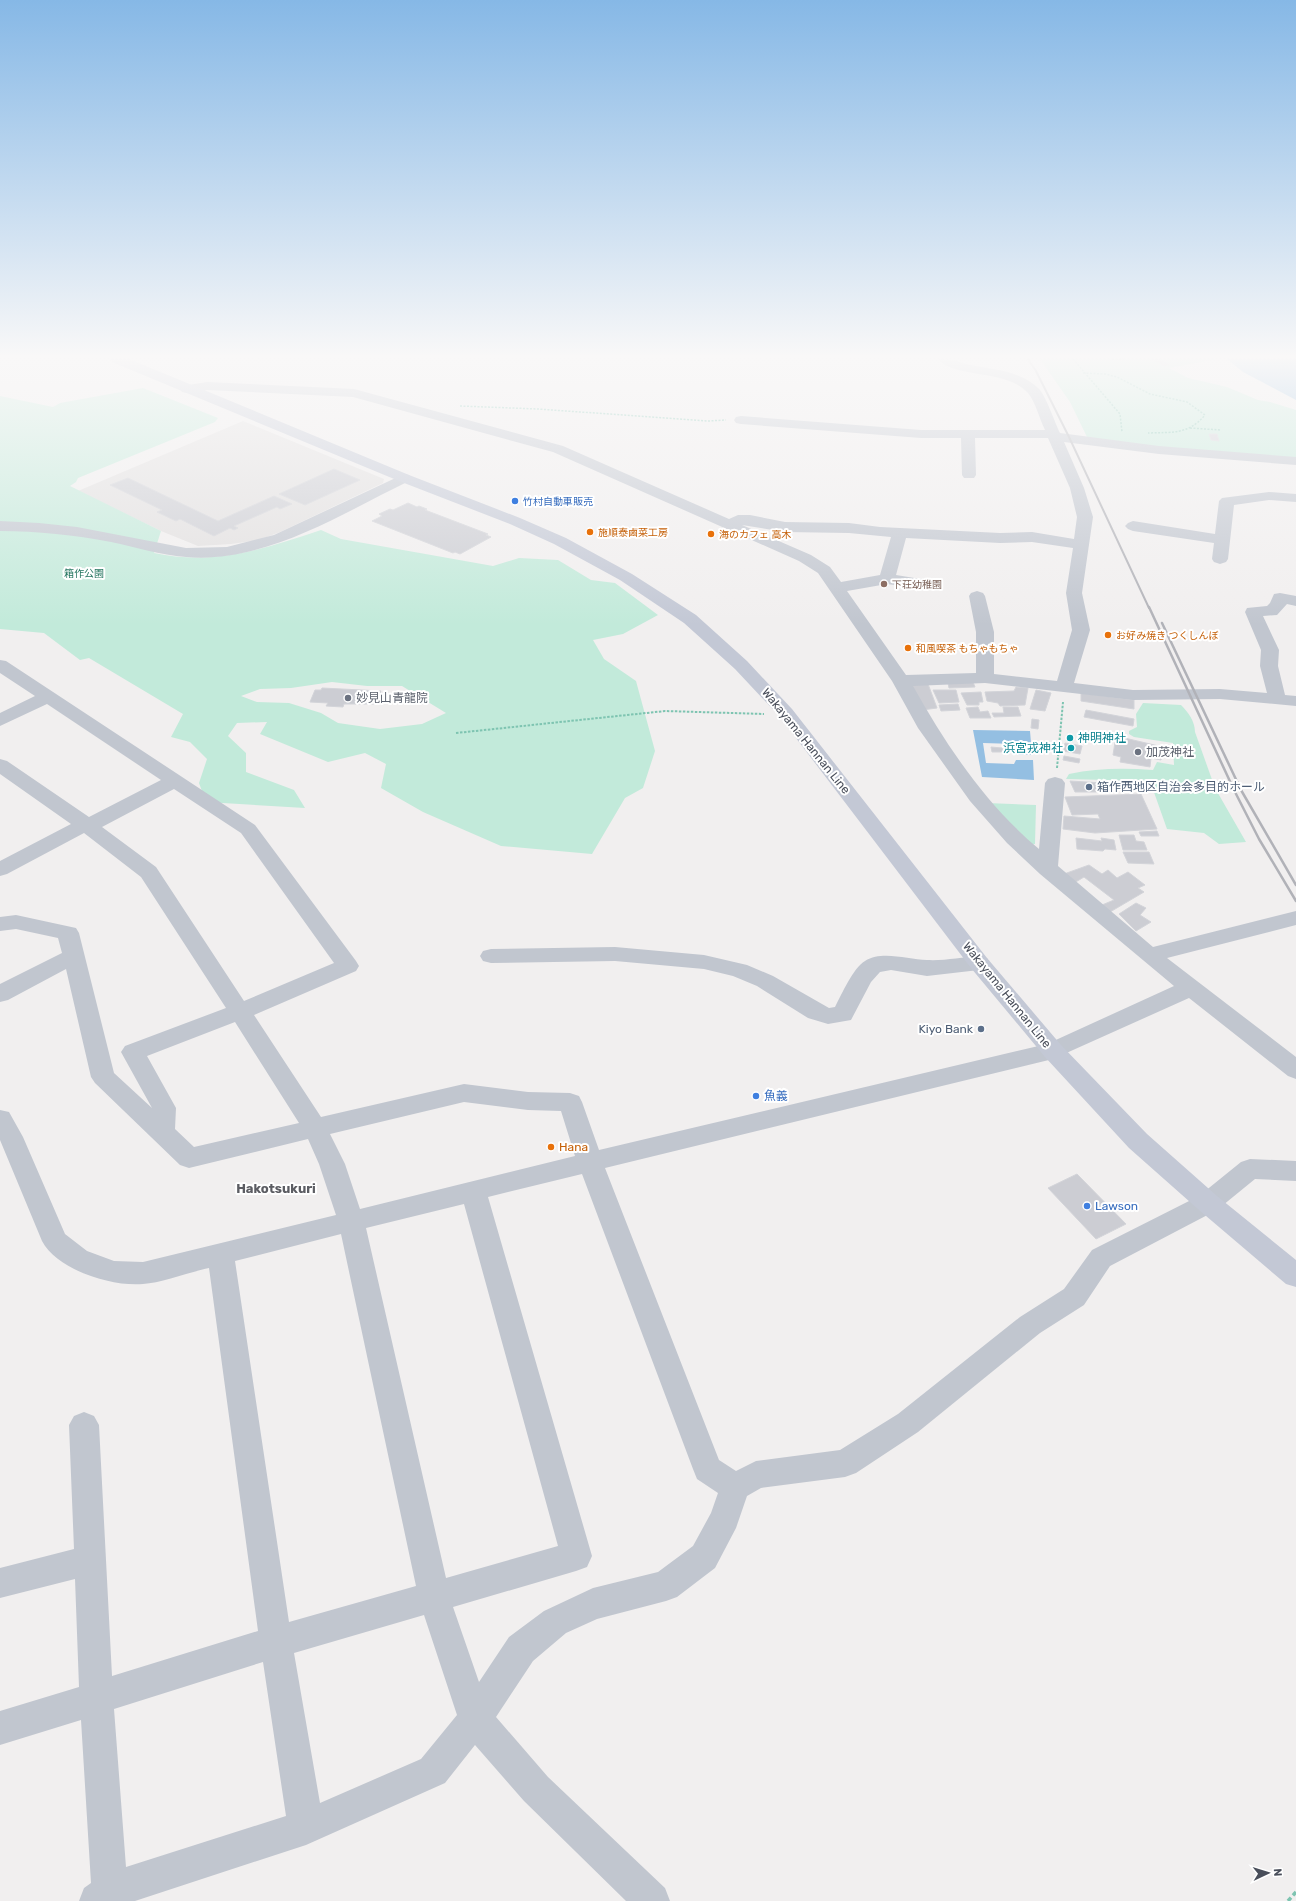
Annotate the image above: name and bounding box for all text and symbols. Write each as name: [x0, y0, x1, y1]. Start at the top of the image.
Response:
marker: 竹村自動車販売: [510, 496, 520, 506]
place label: 竹村自動車販売: [523, 496, 593, 508]
marker: 施順泰鹵菜工房: [585, 527, 595, 537]
place label: 施順泰鹵菜工房: [598, 527, 668, 539]
marker: 海のカフェ 高木: [706, 529, 716, 539]
place label: 海のカフェ 高木: [719, 529, 791, 541]
park label: 箱作公園: [64, 568, 104, 580]
marker: 下荘幼稚園: [879, 579, 889, 589]
place label: 下荘幼稚園: [892, 579, 942, 591]
marker: お好み焼き つくしんぼ: [1103, 630, 1113, 640]
place label: お好み焼き つくしんぼ: [1116, 630, 1218, 642]
marker: 和風喫茶 もちゃもちゃ: [903, 643, 913, 653]
place label: 和風喫茶 もちゃもちゃ: [916, 643, 1018, 655]
street label: Wakayama Hannan Line: [759, 685, 853, 797]
place label: 妙見山青龍院: [356, 691, 428, 705]
marker: 妙見山青龍院: [343, 693, 353, 703]
place label: 神明神社: [1078, 731, 1126, 745]
marker: 神明神社: [1065, 733, 1075, 743]
place label: 浜宮戎神社: [1003, 741, 1063, 755]
marker: 浜宮戎神社: [1066, 743, 1076, 753]
place label: 加茂神社: [1146, 745, 1194, 759]
marker: 加茂神社: [1133, 747, 1143, 757]
place label: 箱作西地区自治会多目的ホール: [1097, 780, 1265, 794]
marker: 箱作西地区自治会多目的ホール: [1084, 782, 1094, 792]
street label: Wakayama Hannan Line: [960, 939, 1054, 1051]
place label: Kiyo Bank: [919, 1022, 974, 1036]
marker: Kiyo Bank: [976, 1024, 986, 1034]
place label: 魚義: [764, 1089, 788, 1103]
marker: 魚義: [751, 1091, 761, 1101]
place label: Hana: [559, 1140, 588, 1154]
marker: Hana: [546, 1142, 556, 1152]
district label: Hakotsukuri: [236, 1181, 316, 1196]
place label: Lawson: [1095, 1199, 1138, 1213]
marker: Lawson: [1082, 1201, 1092, 1211]
north arrow: [1248, 1853, 1288, 1893]
text: N: [1271, 1868, 1284, 1877]

